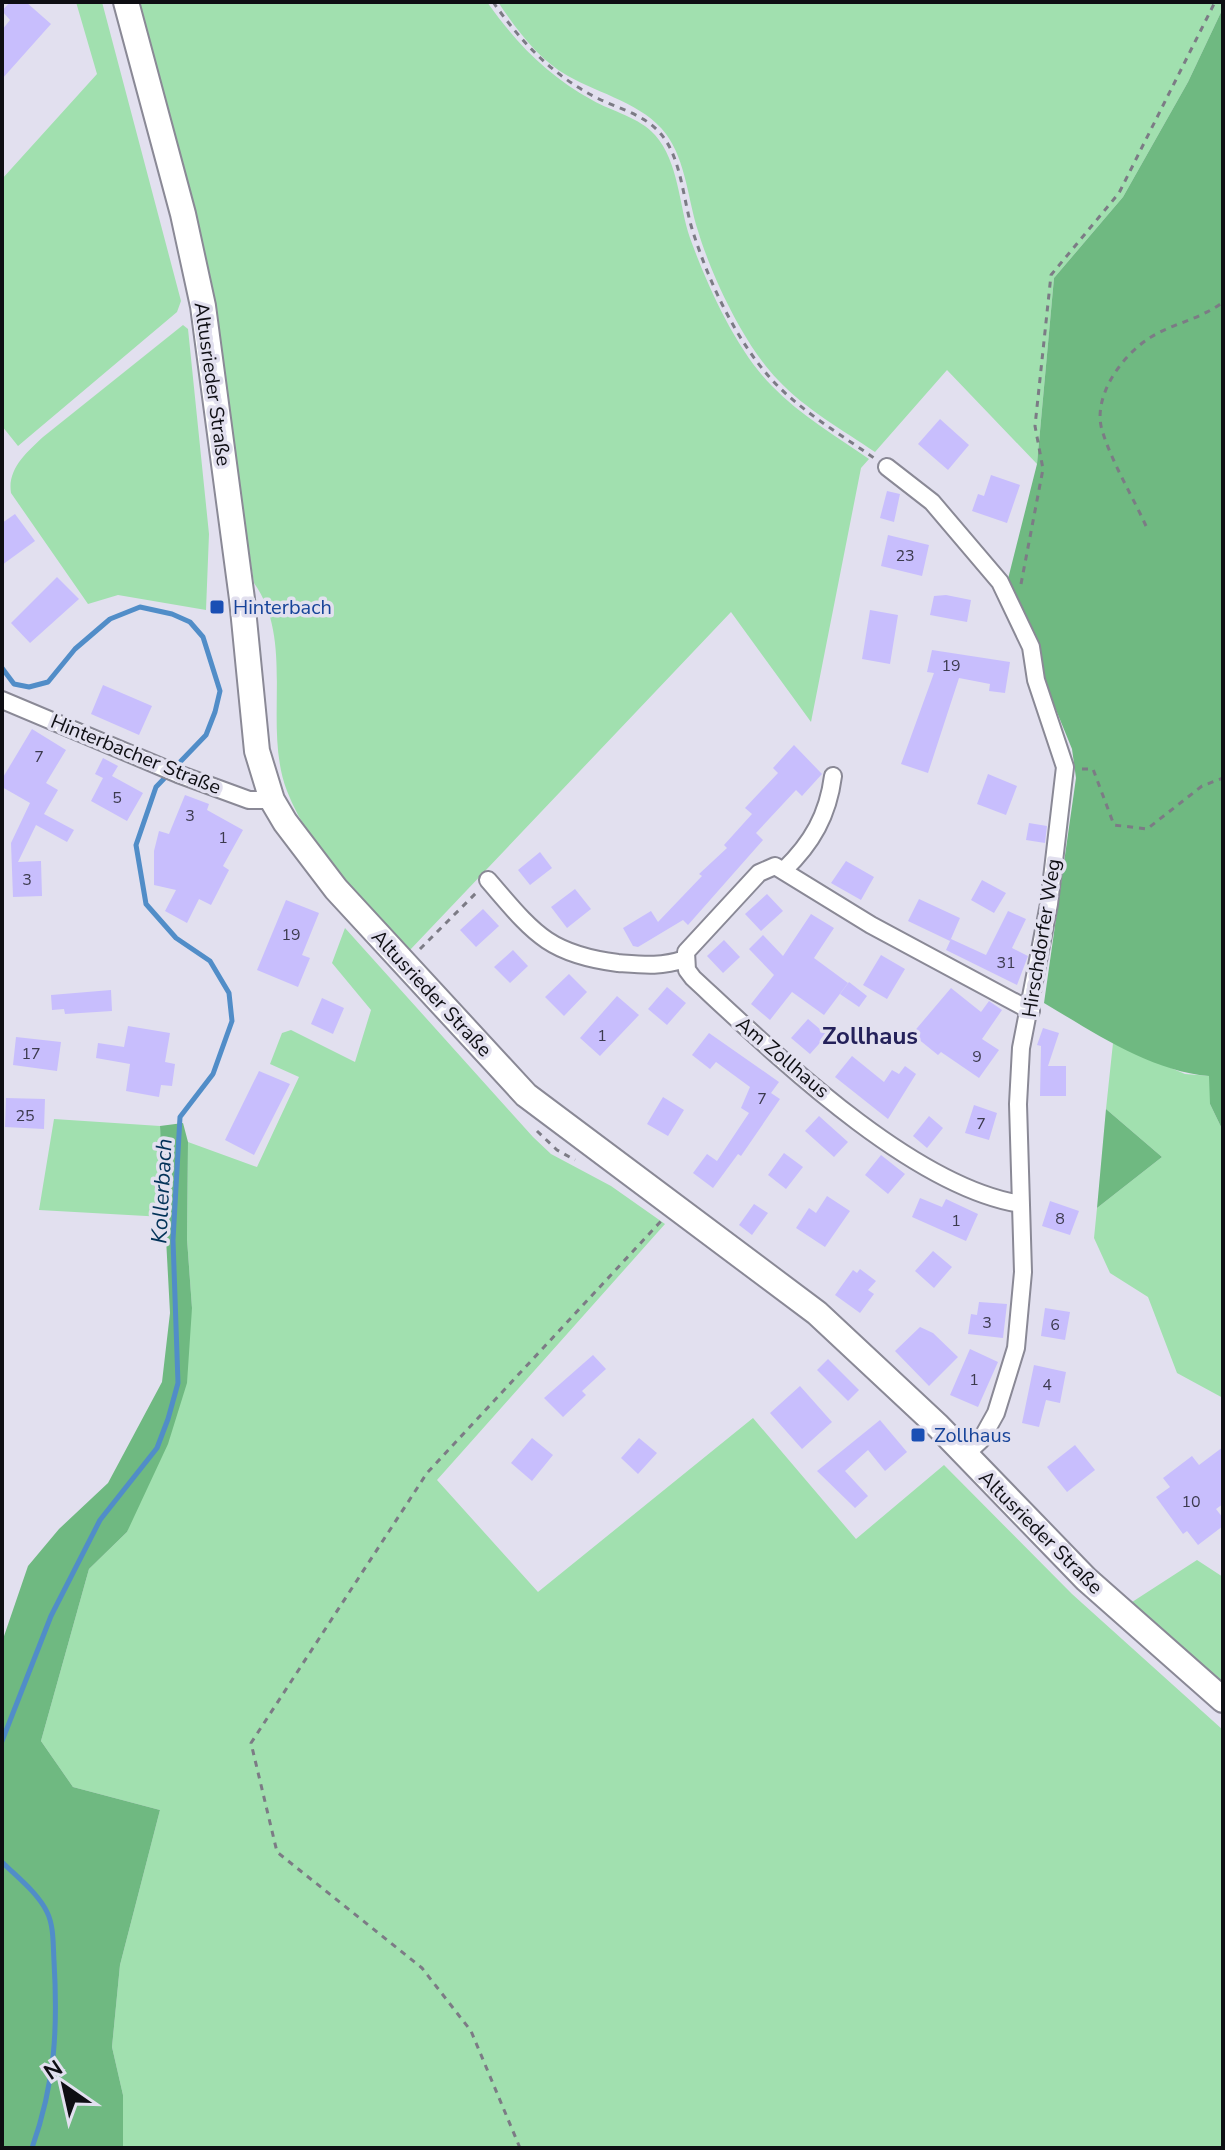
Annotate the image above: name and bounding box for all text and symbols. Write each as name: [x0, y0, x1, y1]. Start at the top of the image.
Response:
street label: Altusrieder Straße: [188, 300, 237, 468]
house number: 23: [895, 545, 915, 567]
place label: Hinterbach: [233, 594, 332, 621]
marker: Hinterbach: [208, 598, 226, 616]
house number: 19: [941, 655, 961, 677]
street label: Hinterbacher Straße: [47, 708, 225, 801]
house number: 7: [34, 746, 44, 768]
house number: 5: [112, 787, 122, 809]
house number: 3: [185, 805, 195, 827]
house number: 1: [218, 827, 228, 849]
street label: Hirschdorfer Weg: [1016, 857, 1067, 1019]
house number: 3: [22, 869, 32, 891]
house number: 19: [281, 924, 301, 946]
street label: Altusrieder Straße: [365, 924, 498, 1063]
house number: 31: [996, 952, 1016, 974]
street label: Am Zollhaus: [730, 1010, 835, 1104]
district label: Zollhaus: [822, 1020, 918, 1052]
house number: 1: [597, 1025, 607, 1047]
house number: 17: [21, 1043, 41, 1065]
house number: 9: [972, 1046, 982, 1068]
house number: 7: [757, 1088, 767, 1110]
house number: 25: [15, 1105, 35, 1127]
house number: 7: [976, 1113, 986, 1135]
water label: Kollerbach: [144, 1138, 180, 1244]
house number: 8: [1055, 1208, 1065, 1230]
house number: 1: [951, 1210, 961, 1232]
house number: 3: [982, 1312, 992, 1334]
house number: 6: [1050, 1314, 1060, 1336]
house number: 1: [969, 1369, 979, 1391]
house number: 4: [1042, 1374, 1052, 1396]
place label: Zollhaus: [934, 1422, 1011, 1449]
marker: Zollhaus: [909, 1426, 927, 1444]
street label: Altusrieder Straße: [973, 1464, 1109, 1600]
house number: 10: [1181, 1491, 1201, 1513]
north arrow: [24, 2046, 104, 2126]
text: N: [38, 2053, 69, 2087]

